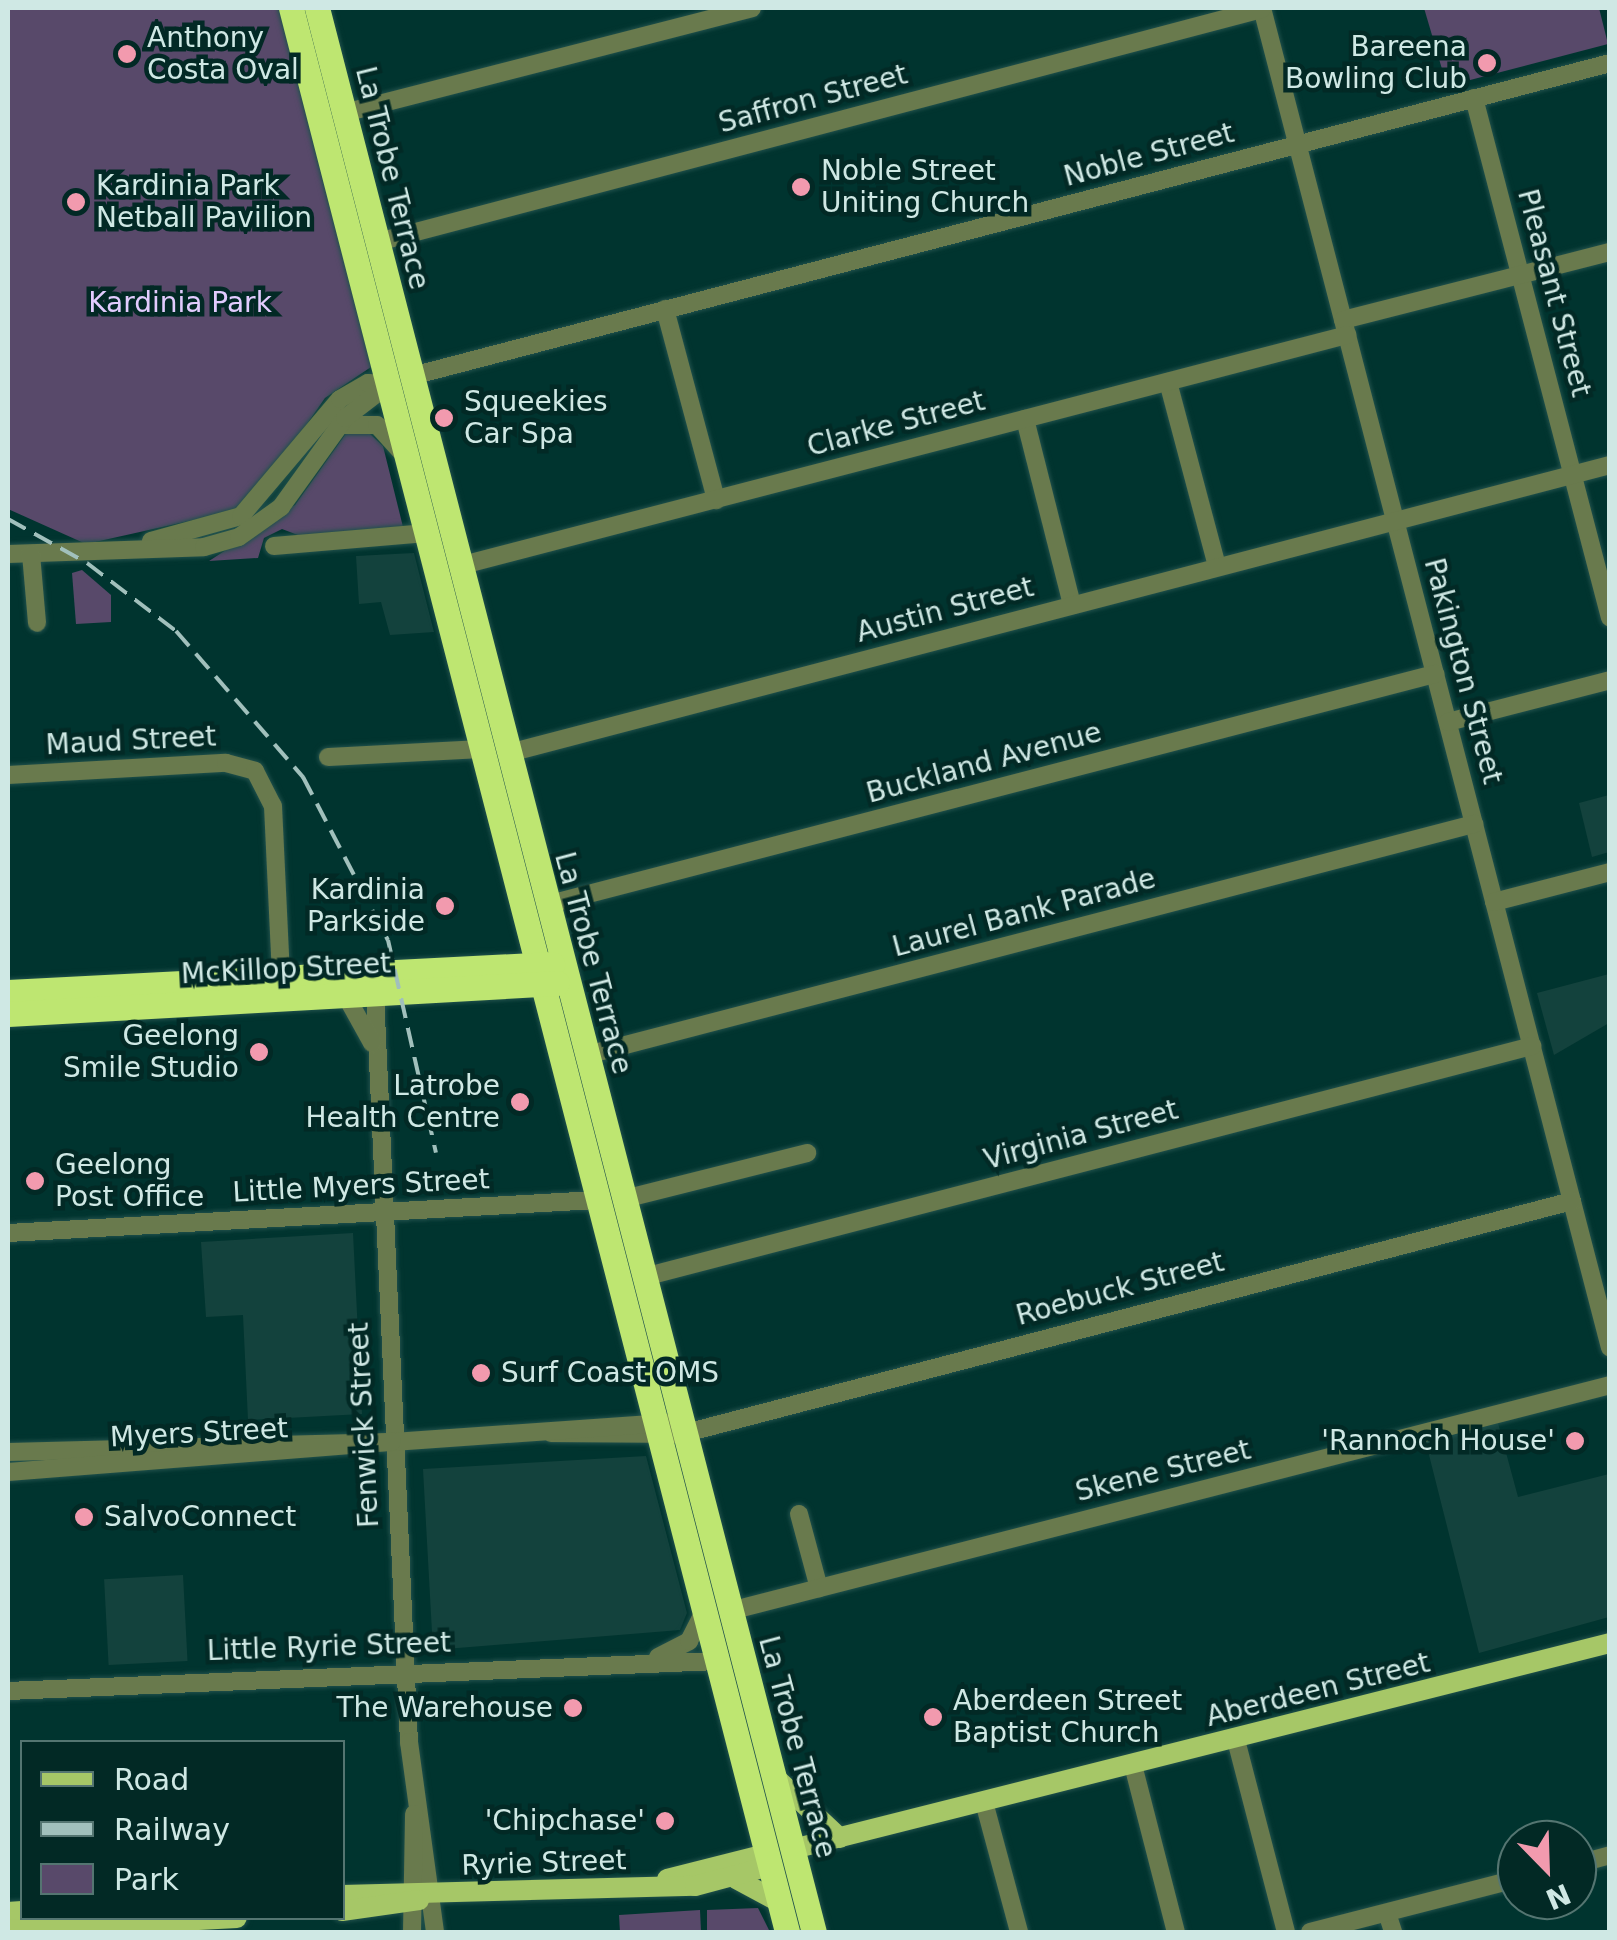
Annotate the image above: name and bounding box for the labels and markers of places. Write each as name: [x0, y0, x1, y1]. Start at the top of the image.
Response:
place label: Anthony Costa Oval: [147, 21, 299, 87]
place label: Bareena Bowling Club: [1285, 30, 1467, 96]
marker: Anthony Costa Oval: [116, 43, 138, 65]
marker: Bareena Bowling Club: [1476, 52, 1498, 74]
place label: Noble Street Uniting Church: [821, 154, 1029, 220]
place label: Kardinia Park Netball Pavilion: [96, 169, 312, 235]
marker: Noble Street Uniting Church: [790, 176, 812, 198]
marker: Kardinia Park Netball Pavilion: [65, 191, 87, 213]
place label: Squeekies Car Spa: [464, 385, 608, 451]
marker: Squeekies Car Spa: [433, 407, 455, 429]
place label: Kardinia Parkside: [307, 873, 425, 939]
marker: Kardinia Parkside: [434, 895, 456, 917]
place label: Geelong Smile Studio: [63, 1019, 239, 1085]
marker: Geelong Smile Studio: [248, 1041, 270, 1063]
place label: Latrobe Health Centre: [306, 1069, 500, 1135]
marker: Latrobe Health Centre: [509, 1091, 531, 1113]
place label: Geelong Post Office: [55, 1148, 204, 1214]
marker: Geelong Post Office: [24, 1170, 46, 1192]
place label: Surf Coast OMS: [501, 1356, 719, 1390]
marker: Surf Coast OMS: [470, 1362, 492, 1384]
place label: 'Rannoch House': [1321, 1424, 1555, 1458]
marker: 'Rannoch House': [1564, 1430, 1586, 1452]
place label: SalvoConnect: [104, 1500, 296, 1534]
marker: SalvoConnect: [73, 1506, 95, 1528]
place label: Aberdeen Street Baptist Church: [953, 1684, 1182, 1750]
place label: The Warehouse: [336, 1691, 553, 1725]
marker: The Warehouse: [562, 1697, 584, 1719]
marker: Aberdeen Street Baptist Church: [922, 1706, 944, 1728]
place label: 'Chipchase': [485, 1804, 645, 1838]
marker: 'Chipchase': [654, 1810, 676, 1832]

